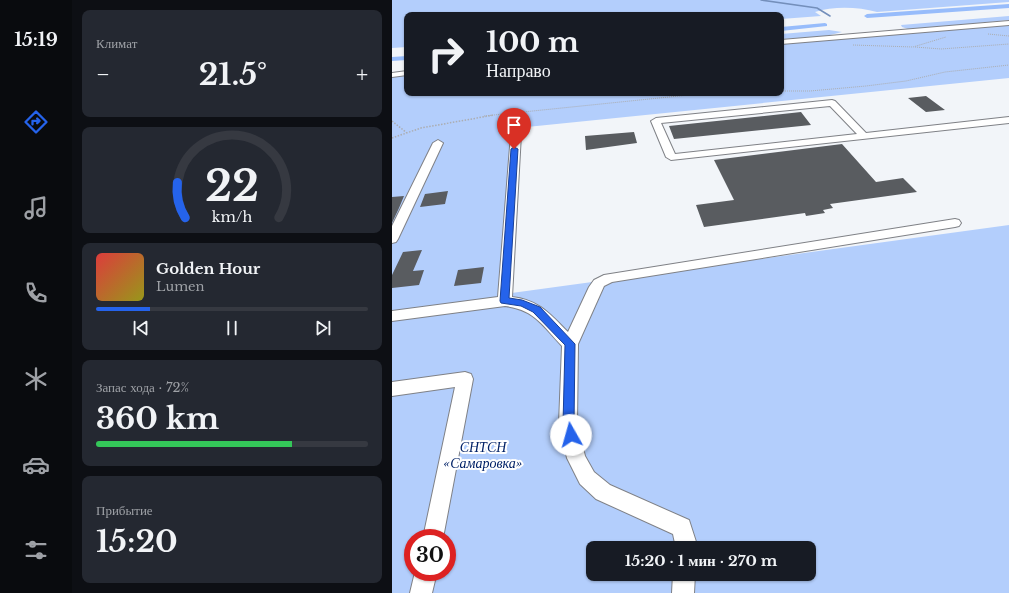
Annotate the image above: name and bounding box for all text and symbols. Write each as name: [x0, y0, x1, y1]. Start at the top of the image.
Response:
text: 100 m: [486, 25, 579, 60]
icon: right: [420, 28, 472, 80]
text: 15:19: [14, 29, 58, 51]
text: Климат: [96, 35, 137, 52]
text: 21.5°: [199, 56, 267, 93]
text: Направо: [486, 60, 551, 82]
text: −: [96, 61, 110, 88]
text: +: [356, 61, 368, 88]
icon: directions: [22, 108, 50, 136]
pin: [497, 108, 531, 149]
icon: arrive: [503, 114, 525, 136]
text: 22: [205, 161, 259, 212]
icon: music: [22, 194, 50, 222]
text: km/h: [212, 207, 252, 225]
text: Golden Hour: [156, 259, 260, 278]
text: Lumen: [156, 278, 205, 295]
icon: phone: [22, 279, 50, 307]
icon: previous: [130, 317, 152, 339]
icon: pause: [221, 317, 243, 339]
icon: next: [312, 317, 334, 339]
icon: climate: [22, 365, 50, 393]
text: Запас хода · 72%: [96, 379, 189, 396]
text: 360 km: [96, 400, 219, 437]
position arrow: [550, 414, 592, 456]
park label: СНТСН «Самаровка»: [443, 438, 523, 472]
icon: car: [22, 451, 50, 479]
text: Прибытие: [96, 502, 153, 519]
text: 15:20: [96, 523, 178, 560]
speed limit sign: 30: [404, 529, 456, 581]
icon: filters: [22, 536, 50, 564]
text: 15:20 · 1 мин · 270 m: [625, 551, 777, 570]

